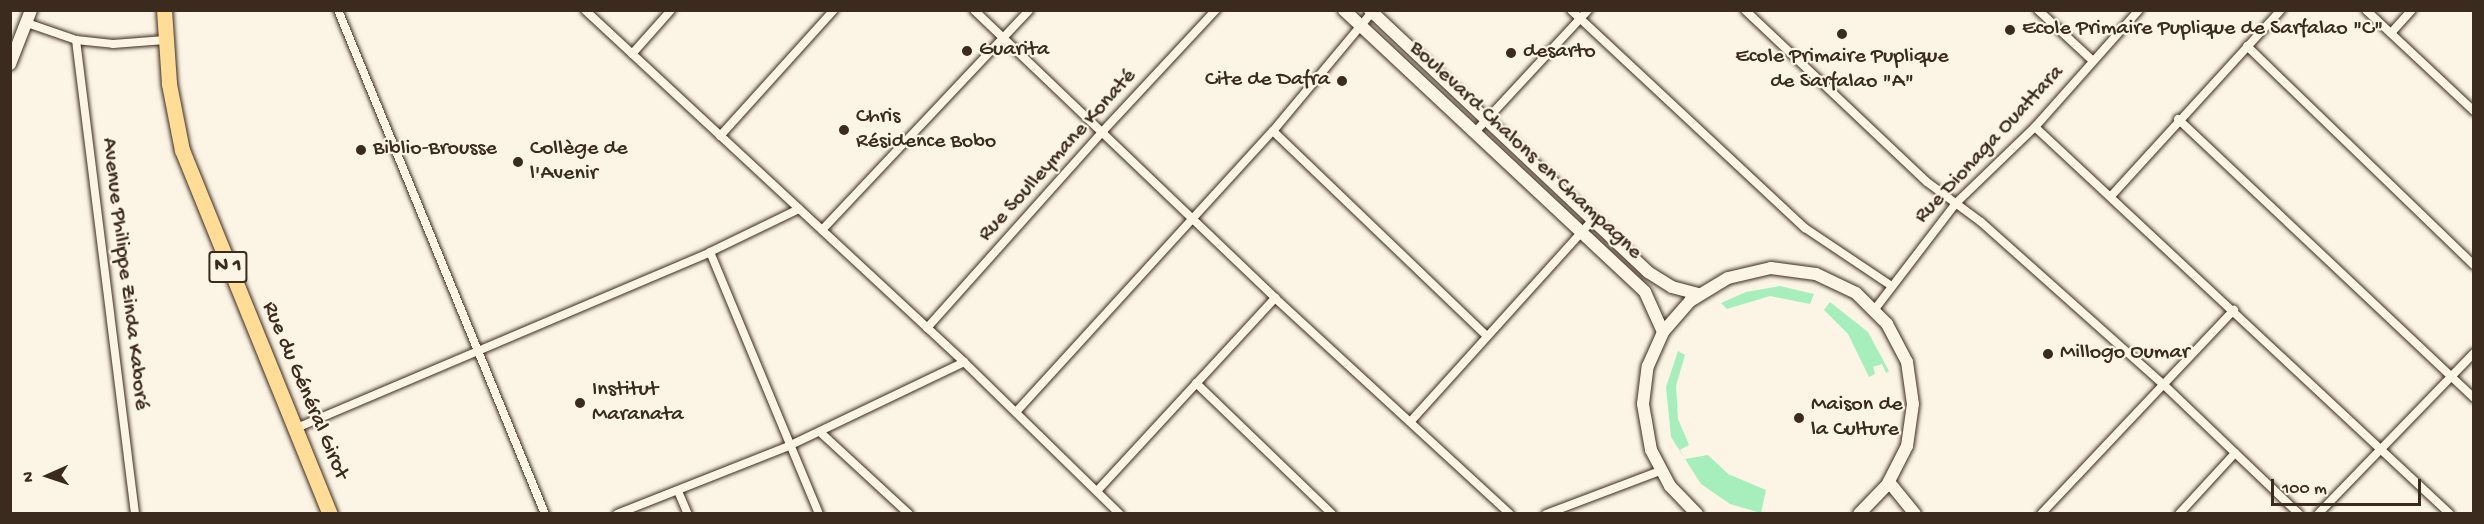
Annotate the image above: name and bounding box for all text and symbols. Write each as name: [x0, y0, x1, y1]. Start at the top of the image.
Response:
place label: Ecole Primaire Puplique de Sarfalao "C": [2022, 17, 2383, 43]
marker: Ecole Primaire Puplique de Sarfalao "C": [2003, 23, 2017, 37]
marker: Ecole Primaire Puplique de Sarfalao "A": [1835, 27, 1849, 41]
street label: Boulevard Chalons en Champagne: [1403, 36, 1647, 266]
place label: Guarita: [979, 38, 1049, 64]
place label: desarto: [1523, 40, 1596, 66]
marker: Guarita: [960, 44, 974, 58]
place label: Ecole Primaire Puplique de Sarfalao "A": [1735, 44, 1949, 96]
marker: desarto: [1504, 46, 1518, 60]
street label: Rue Dionaga Ouattara: [1910, 60, 2070, 230]
street label: Rue Soulleymane Konaté: [973, 64, 1143, 248]
place label: Cite de Dafra: [1205, 68, 1330, 94]
marker: Cite de Dafra: [1335, 74, 1349, 88]
place label: Chris Résidence Bobo: [856, 104, 996, 156]
marker: Chris Résidence Bobo: [837, 123, 851, 137]
street label: Avenue Philippe Zinda Kaboré: [94, 136, 154, 412]
place label: Collège de l'Avenir: [530, 136, 628, 188]
place label: Biblio-Brousse: [373, 137, 497, 163]
marker: Biblio-Brousse: [354, 143, 368, 157]
marker: Collège de l'Avenir: [511, 155, 525, 169]
road number: N 1: [207, 249, 249, 285]
street label: Rue du Général Girot: [255, 298, 353, 484]
place label: Millogo Oumar: [2060, 341, 2189, 367]
marker: Millogo Oumar: [2041, 347, 2055, 361]
place label: Institut Maranata: [592, 377, 683, 428]
place label: Maison de la Culture: [1811, 392, 1903, 444]
marker: Institut Maranata: [573, 396, 587, 410]
marker: Maison de la Culture: [1792, 411, 1806, 425]
north arrow: [18, 446, 78, 506]
scale bar: [2274, 467, 2424, 505]
text: N: [20, 471, 39, 483]
text: 100 m: [2282, 479, 2327, 500]

